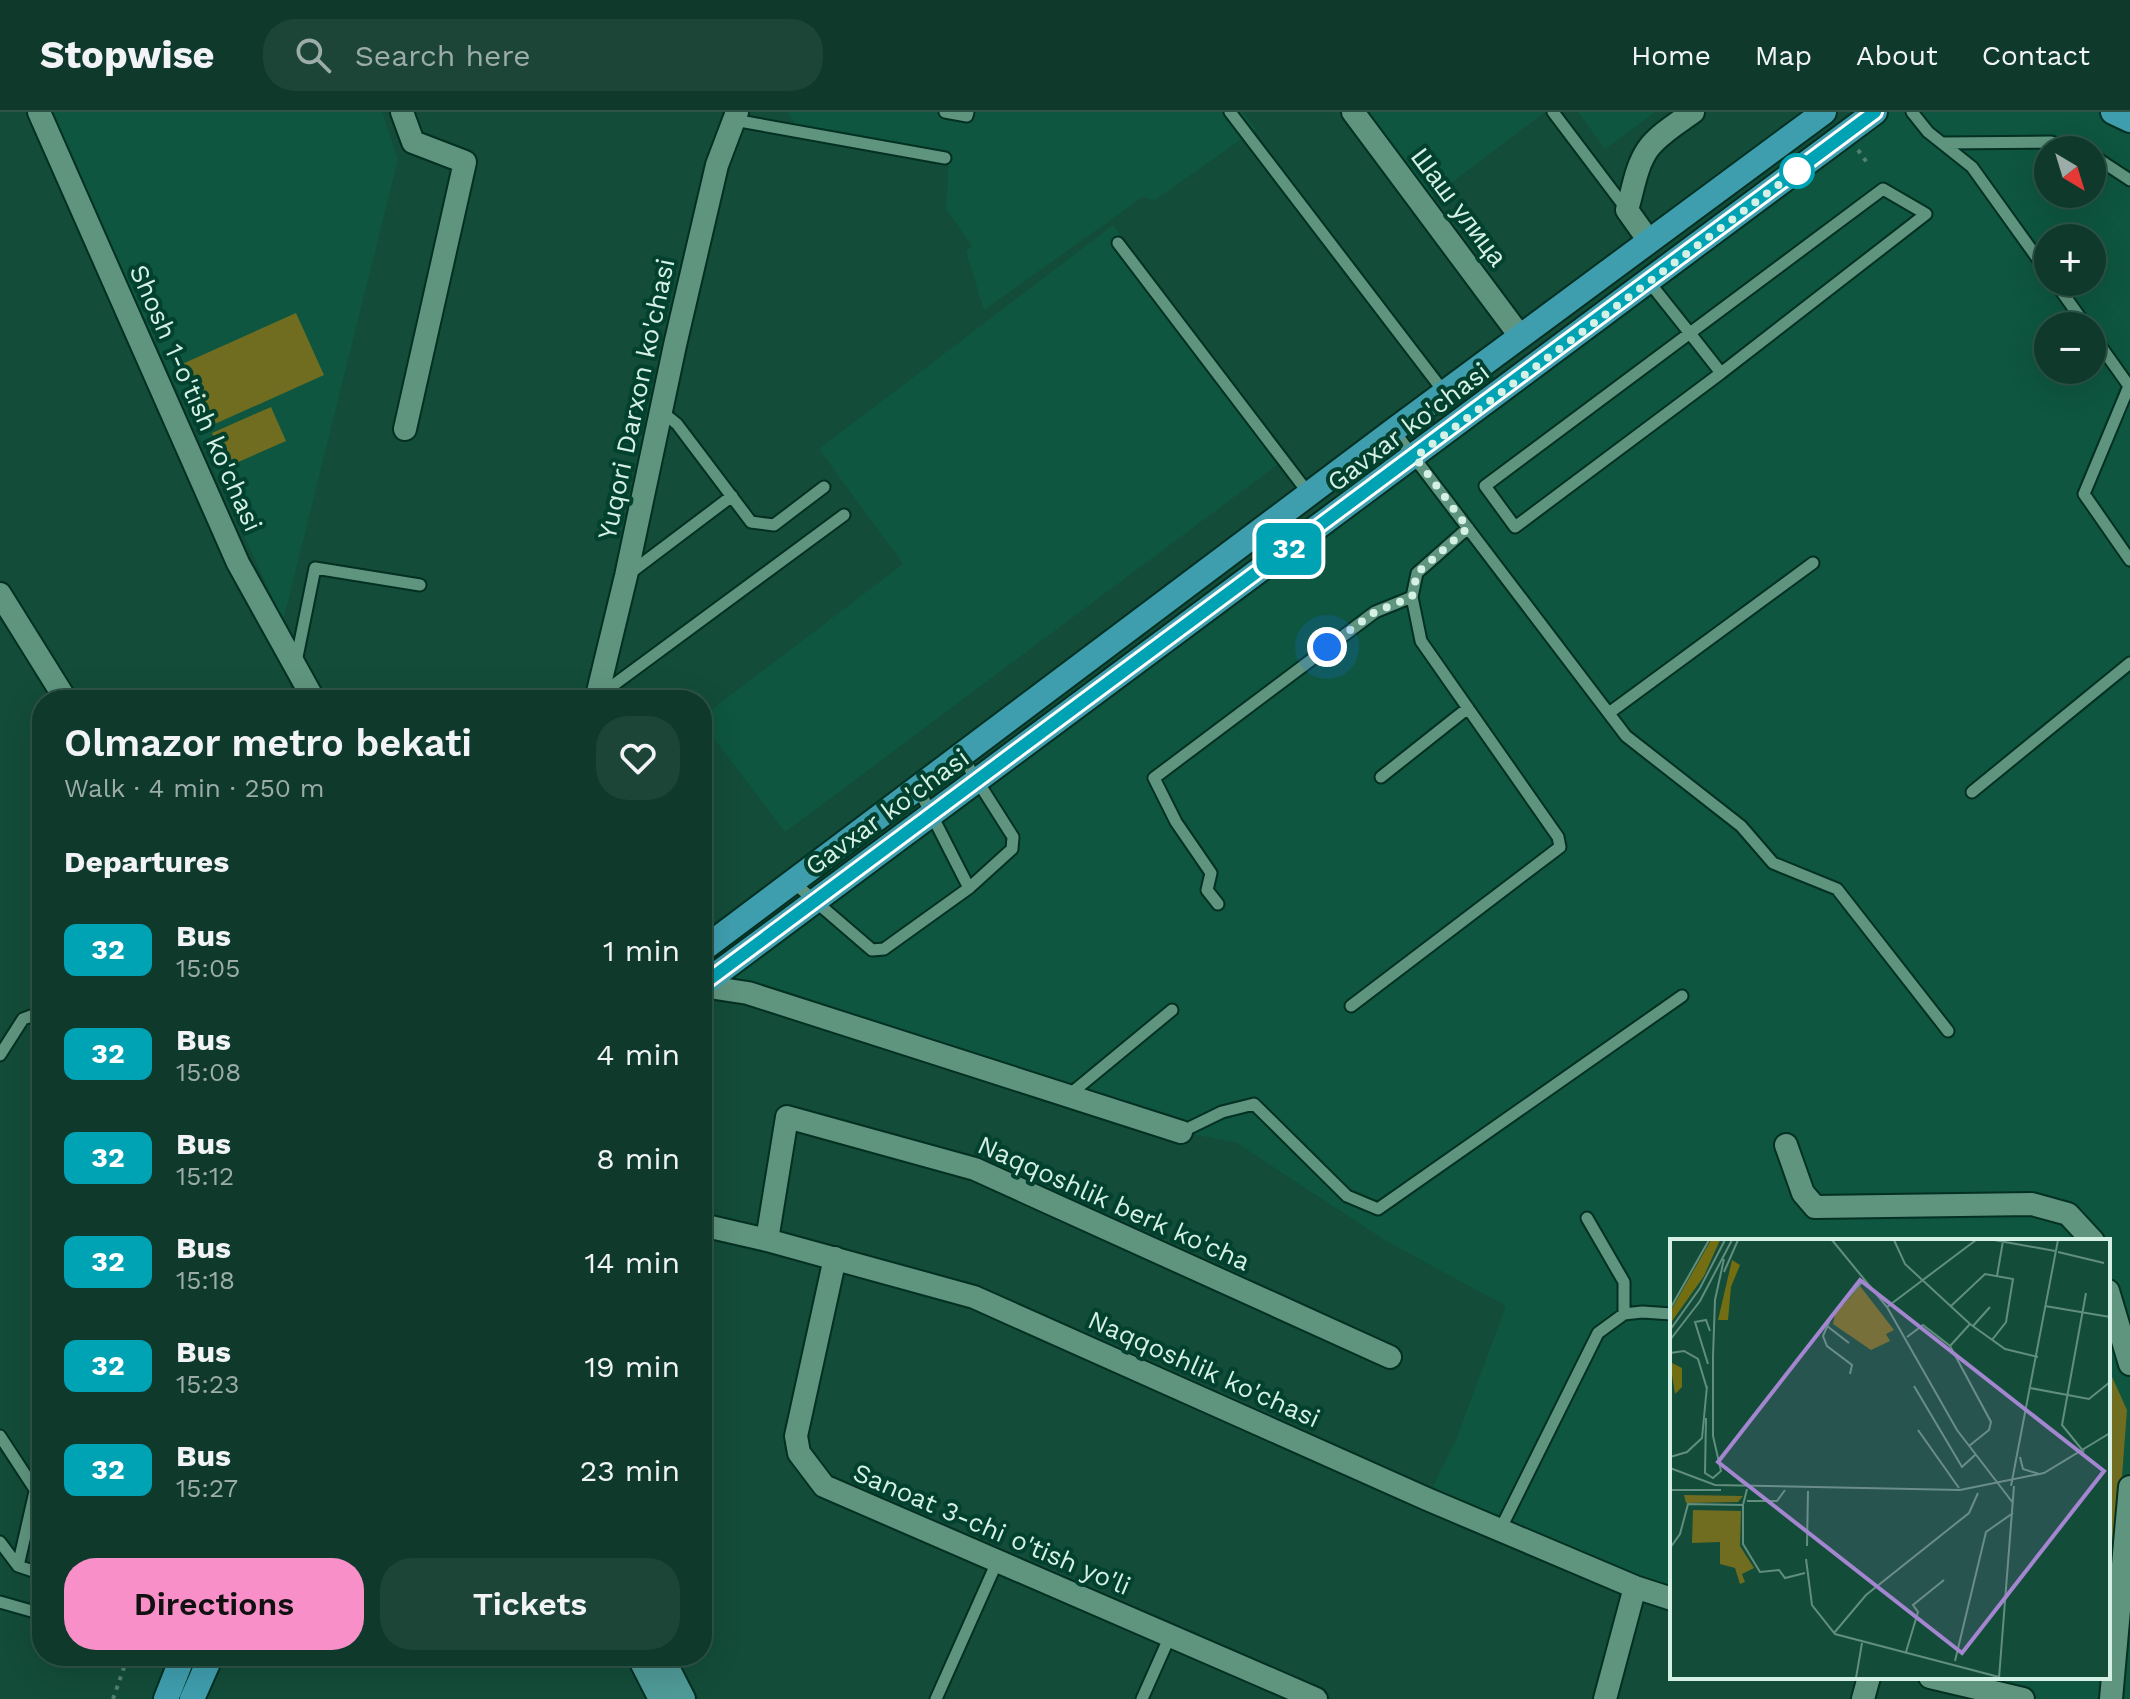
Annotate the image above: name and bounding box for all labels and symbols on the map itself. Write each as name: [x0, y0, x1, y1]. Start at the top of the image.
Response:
north arrow: [2034, 136, 2106, 208]
street label: Шаш улица: [1405, 142, 1513, 272]
unlabelled marker: [1780, 154, 1814, 188]
street label: Yuqori Darxon ko'chasi: [592, 256, 680, 542]
street label: Shosh 1-o'tish ko'chasi: [124, 260, 268, 536]
street label: Gavxar ko'chasi: [1321, 356, 1495, 498]
line badge: 32: [1253, 523, 1325, 575]
your location: [1307, 627, 1347, 667]
street label: Gavxar ko'chasi: [799, 743, 975, 881]
street label: Naqqoshlik berk ko'cha: [973, 1129, 1255, 1277]
inset map: [1670, 1239, 2110, 1679]
street label: Naqqoshlik ko'chasi: [1083, 1304, 1325, 1434]
street label: Sanoat 3-chi o'tish yo'li: [849, 1457, 1135, 1601]

